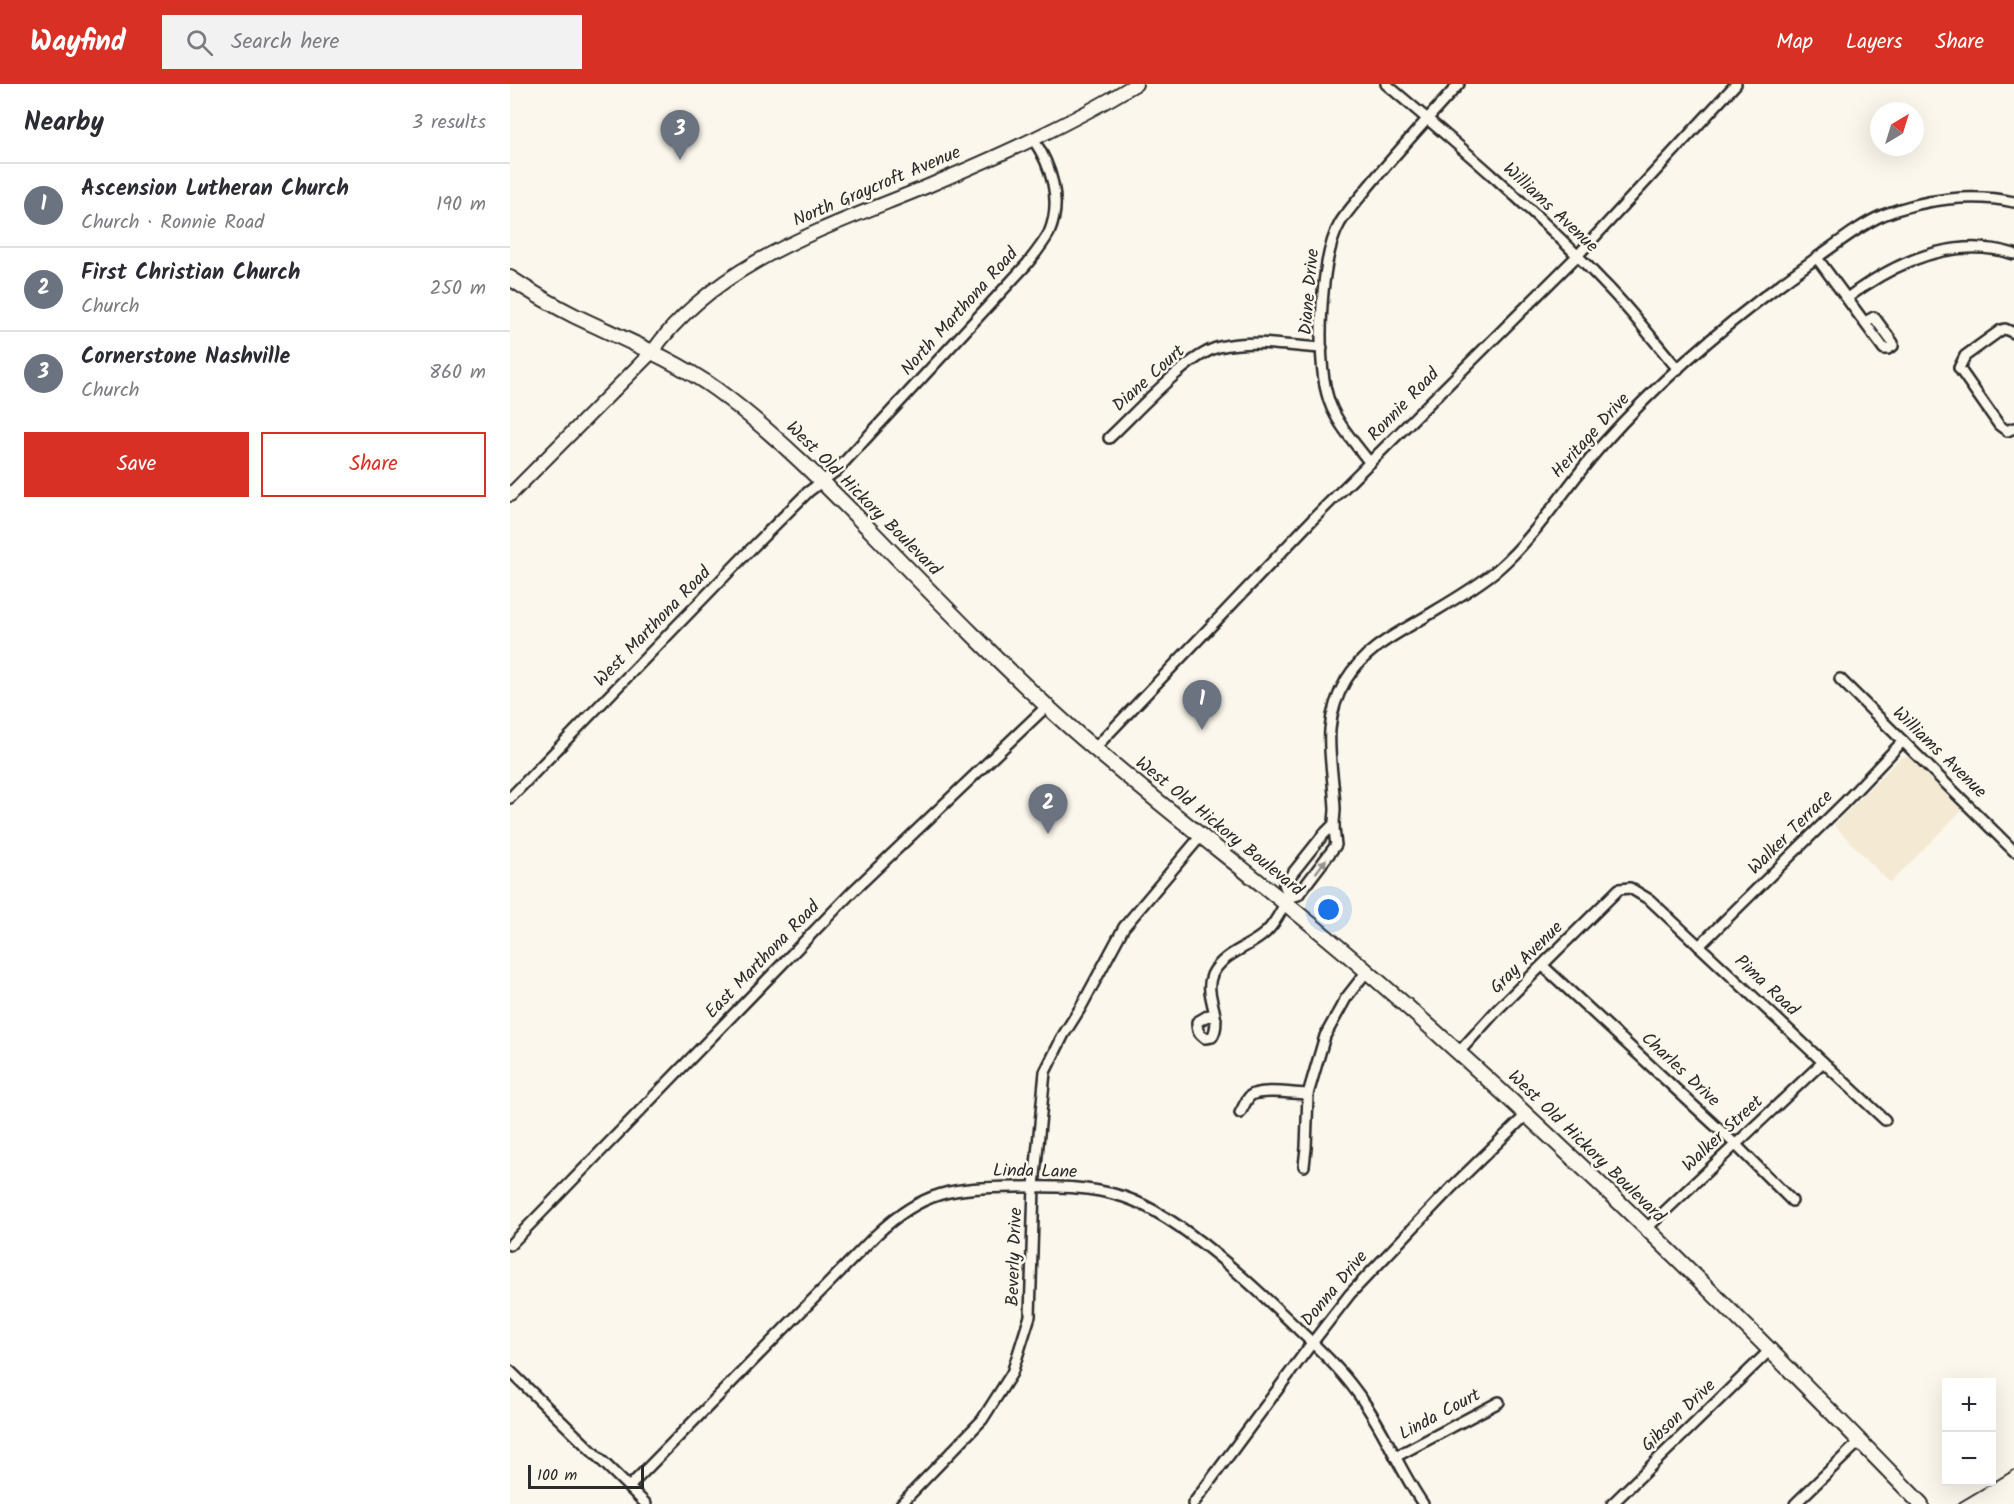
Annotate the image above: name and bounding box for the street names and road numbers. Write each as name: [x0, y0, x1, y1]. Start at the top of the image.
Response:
street label: North Graycroft Avenue: [788, 138, 966, 236]
street label: Williams Avenue: [1495, 156, 1605, 260]
street label: North Marthona Road: [894, 240, 1027, 383]
street label: Diane Drive: [1292, 248, 1328, 336]
street label: Diane Court: [1106, 338, 1193, 420]
street label: Ronnie Road: [1361, 361, 1448, 449]
street label: Heritage Drive: [1544, 386, 1638, 486]
street label: West Old Hickory Boulevard: [778, 414, 948, 584]
street label: West Marthona Road: [587, 559, 719, 694]
street label: Williams Avenue: [1885, 700, 1993, 806]
street label: West Old Hickory Boulevard: [1128, 750, 1311, 905]
street label: Walker Terrace: [1742, 784, 1840, 882]
street label: East Marthona Road: [699, 893, 828, 1026]
street label: Gray Avenue: [1483, 914, 1571, 1002]
street label: Pima Road: [1727, 948, 1806, 1025]
street label: Charles Drive: [1634, 1025, 1726, 1115]
street label: West Old Hickory Boulevard: [1500, 1064, 1672, 1231]
street label: Walker Street: [1676, 1088, 1771, 1179]
street label: Linda Lane: [993, 1157, 1077, 1187]
street label: Beverly Drive: [999, 1207, 1031, 1307]
street label: Donna Drive: [1294, 1244, 1376, 1334]
street label: Gibson Drive: [1635, 1373, 1723, 1459]
street label: Linda Court: [1394, 1381, 1487, 1449]

